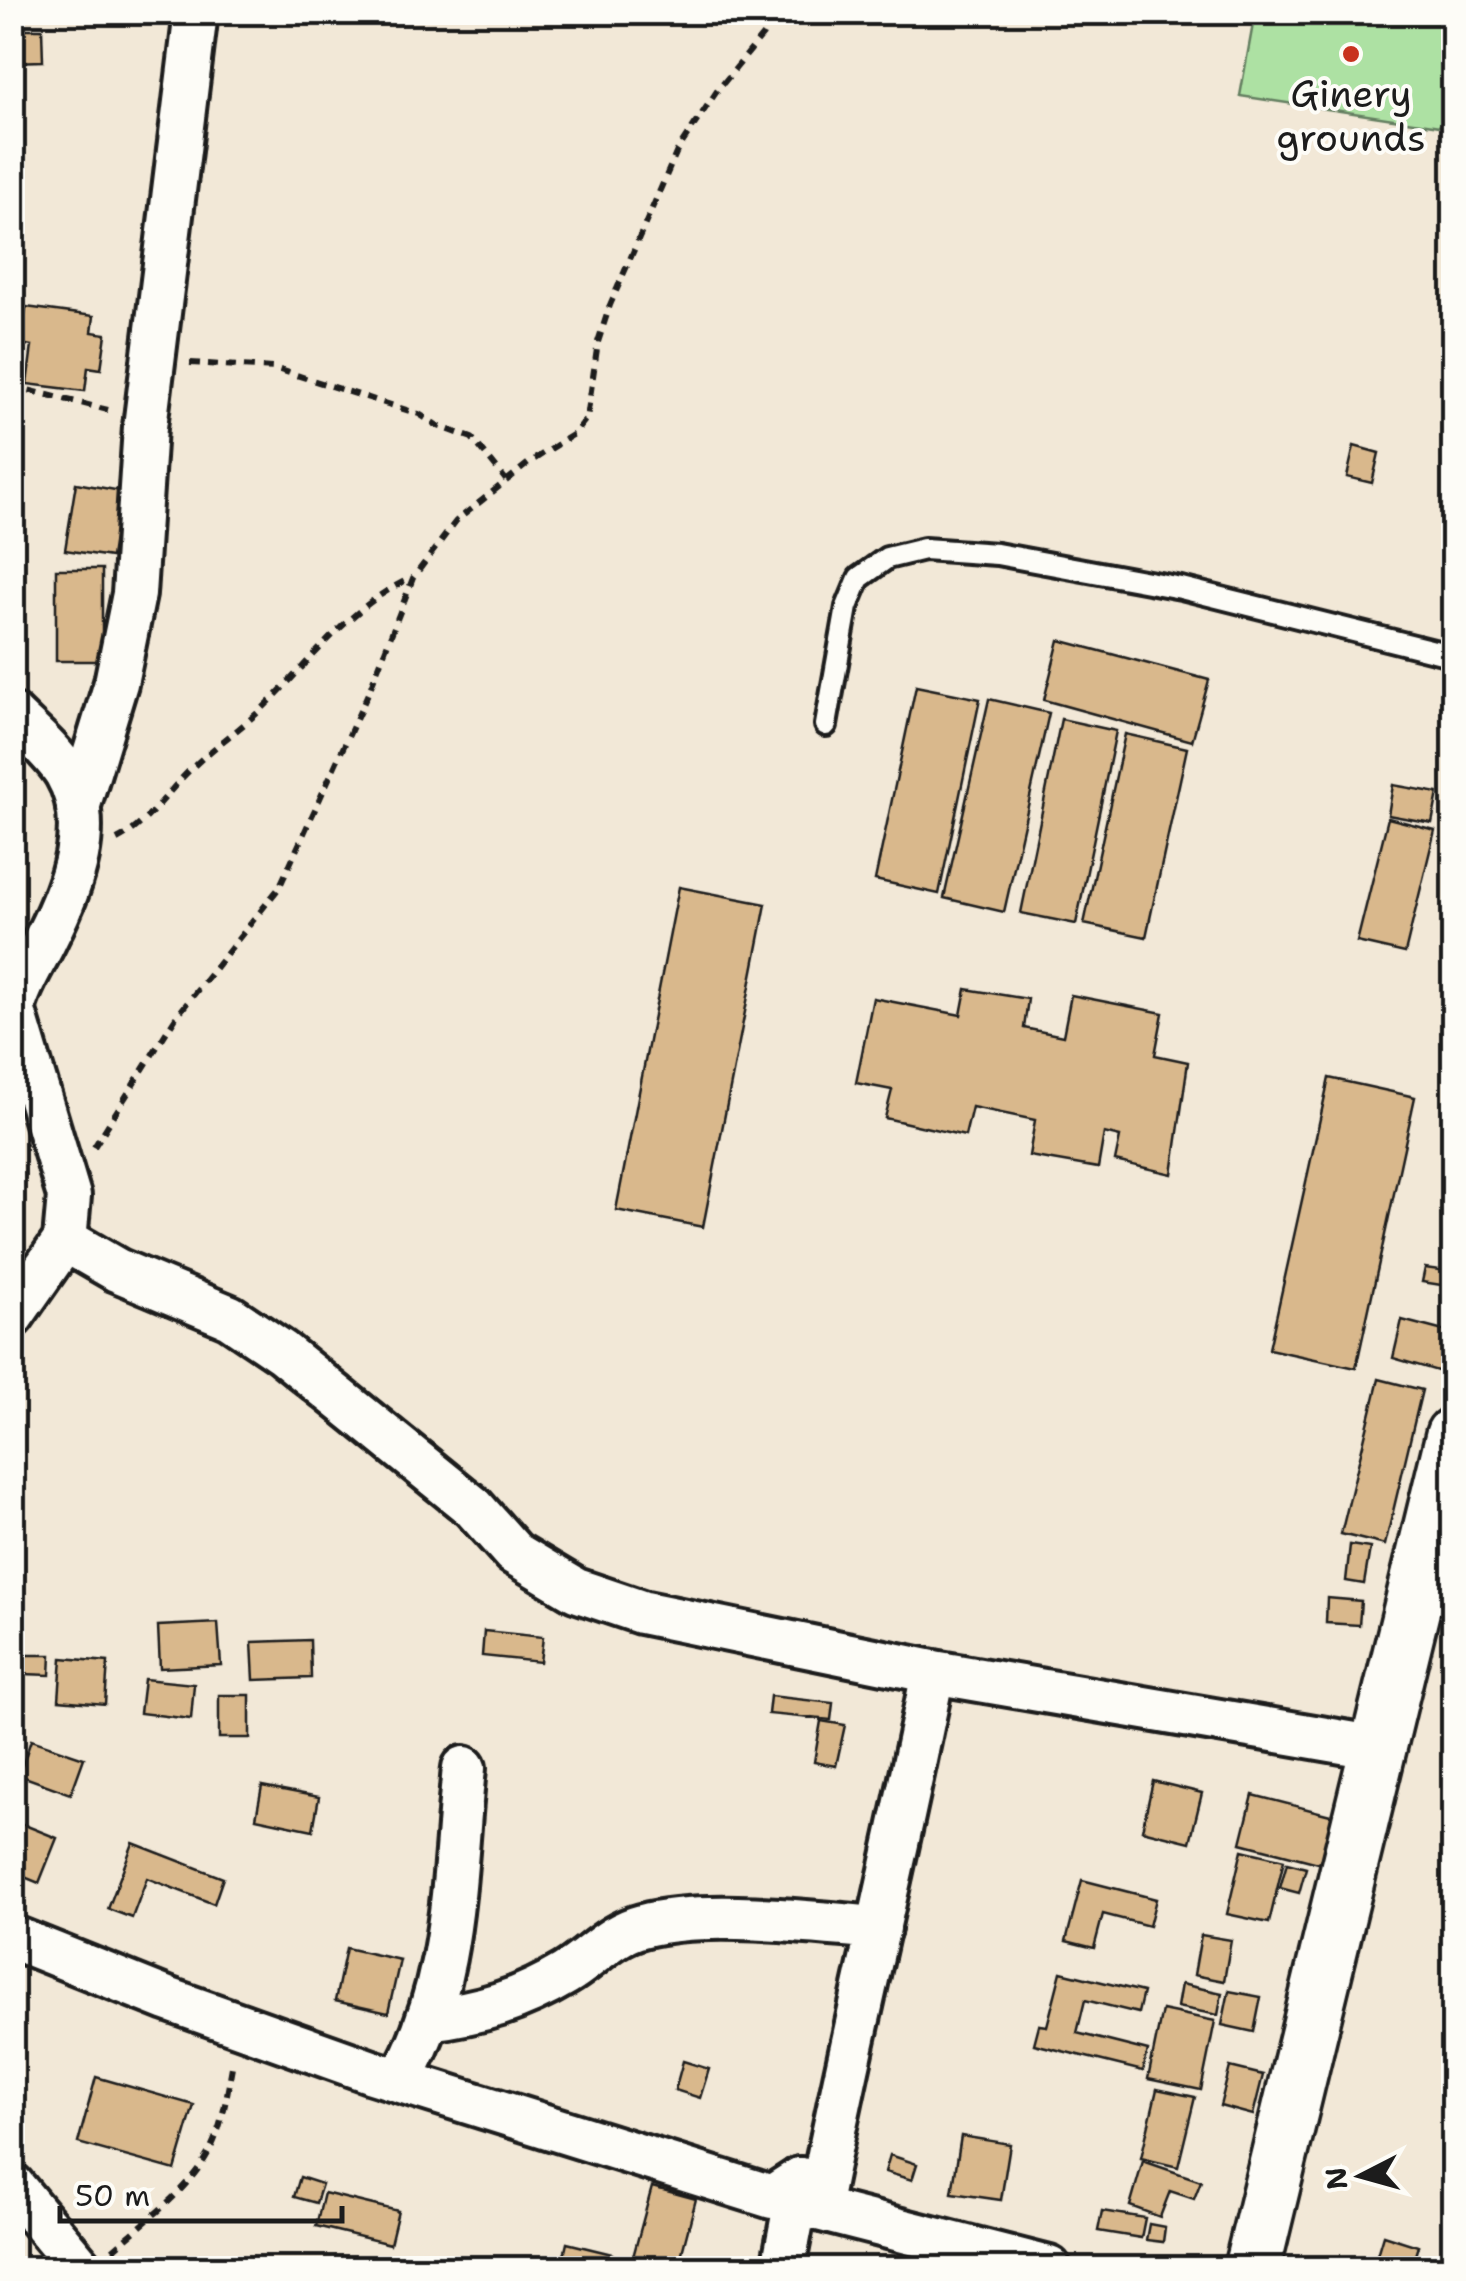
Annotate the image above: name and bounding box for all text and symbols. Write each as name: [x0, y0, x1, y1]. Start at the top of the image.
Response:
marker: Ginery grounds: [1340, 43, 1362, 65]
place label: Ginery grounds: [1276, 68, 1426, 163]
north arrow: [1311, 2126, 1411, 2226]
scale bar: [60, 2161, 342, 2223]
text: N: [1316, 2166, 1356, 2192]
text: 50 m: [75, 2175, 150, 2216]

